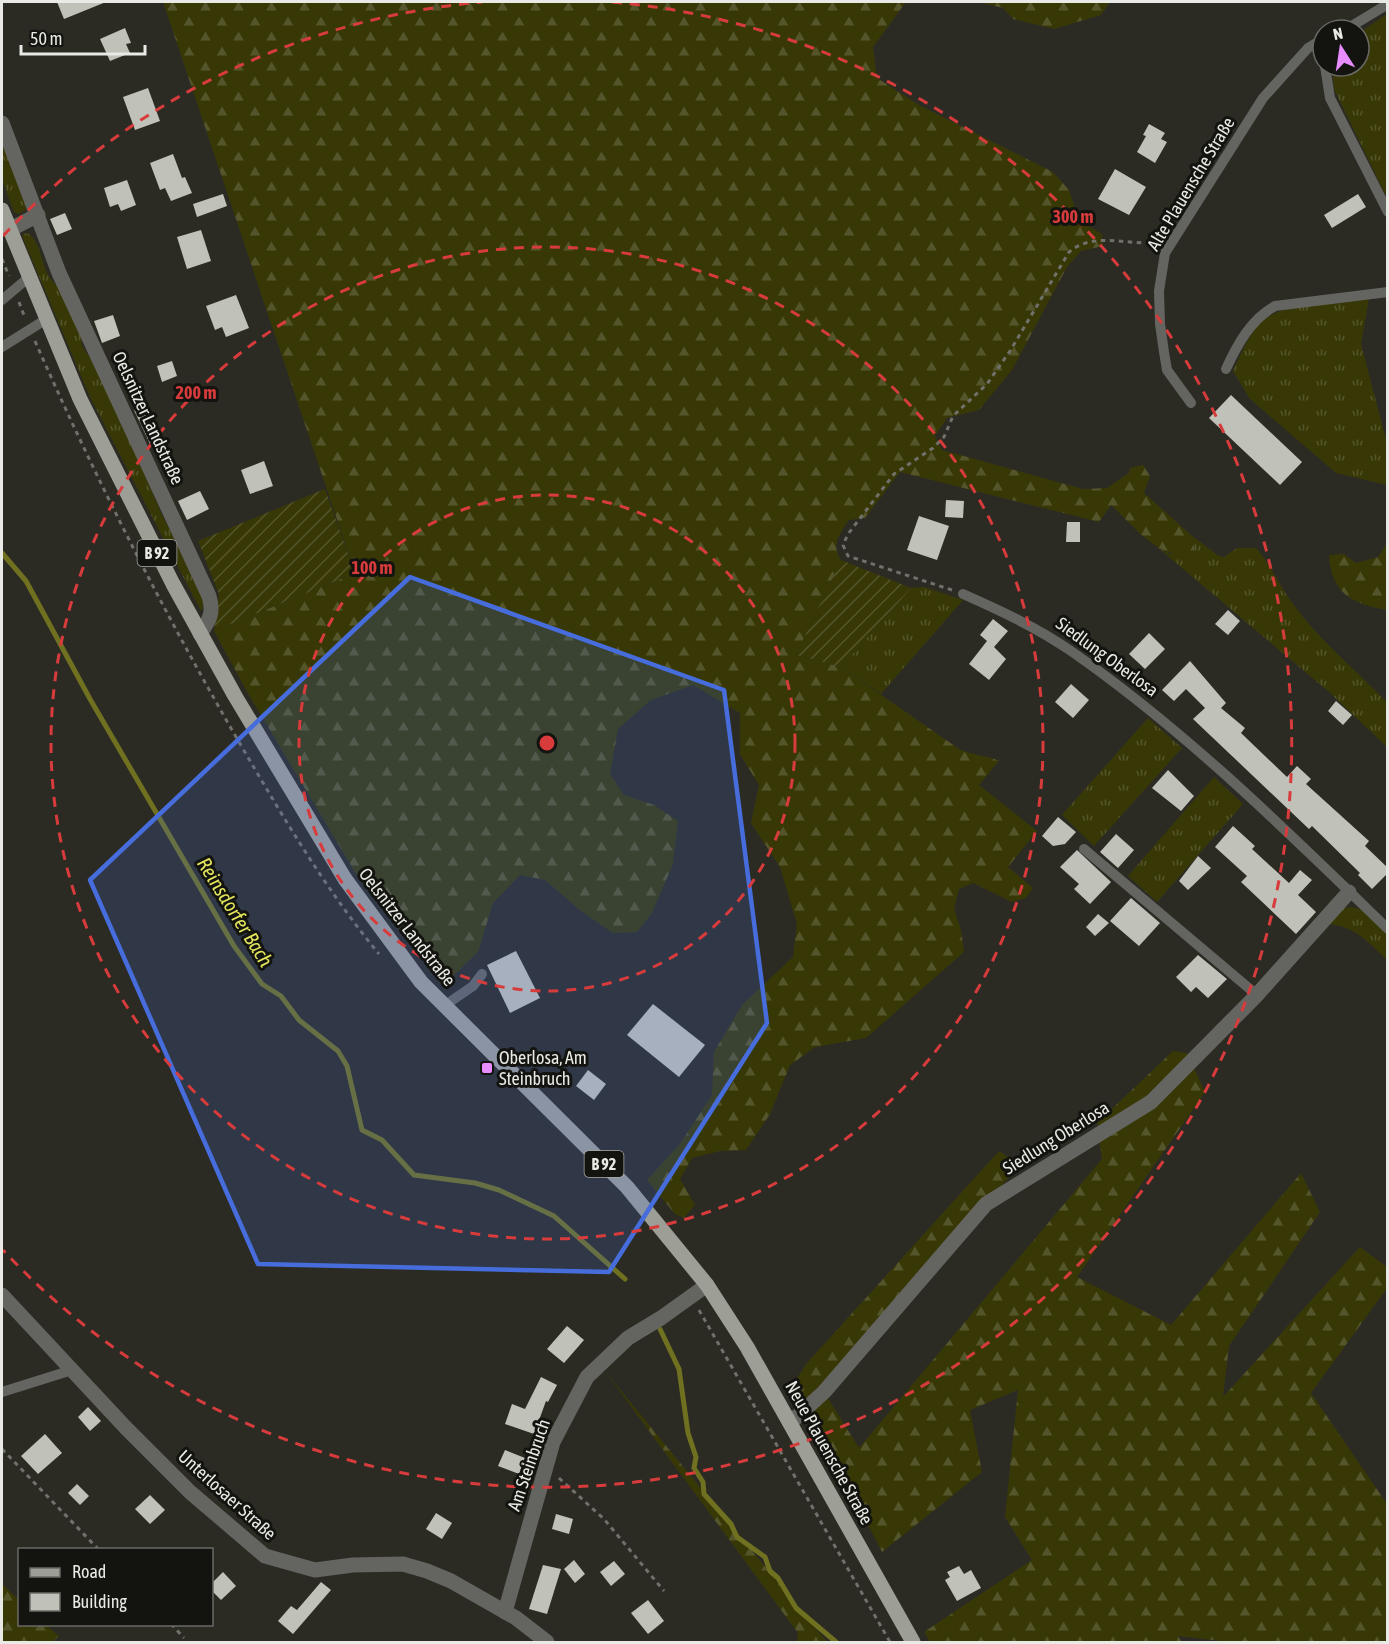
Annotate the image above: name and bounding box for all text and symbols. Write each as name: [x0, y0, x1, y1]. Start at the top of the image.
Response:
scale bar: [21, 18, 146, 56]
north arrow: [1311, 18, 1371, 78]
text: N: [1331, 24, 1344, 43]
text: 50 m: [30, 28, 62, 49]
street label: Alte Plauensche Straße: [1142, 113, 1239, 254]
text: 300 m: [1053, 206, 1093, 227]
street label: Oelsnitzer Landstraße: [108, 348, 188, 488]
text: 200 m: [176, 382, 216, 403]
road number: B 92: [138, 540, 176, 566]
text: 100 m: [352, 557, 392, 578]
street label: Siedlung Oberlosa: [1052, 613, 1162, 701]
centre of rings: [537, 733, 557, 753]
water label: Reinsdorfer Bach: [193, 853, 278, 971]
street label: Oelsnitzer Landstraße: [355, 863, 460, 990]
place label: Oberlosa, Am Steinbruch: [499, 1047, 587, 1089]
marker: Oberlosa, Am Steinbruch: [480, 1061, 494, 1075]
street label: Siedlung Oberlosa: [999, 1097, 1113, 1179]
road number: B 92: [584, 1151, 624, 1177]
street label: Neue Plauensche Straße: [781, 1377, 878, 1528]
street label: Am Steinbruch: [503, 1416, 554, 1514]
street label: Unterlosaer Straße: [174, 1445, 281, 1544]
legend: [18, 1548, 213, 1626]
text: Road: [72, 1561, 106, 1582]
text: Building: [72, 1591, 127, 1612]

